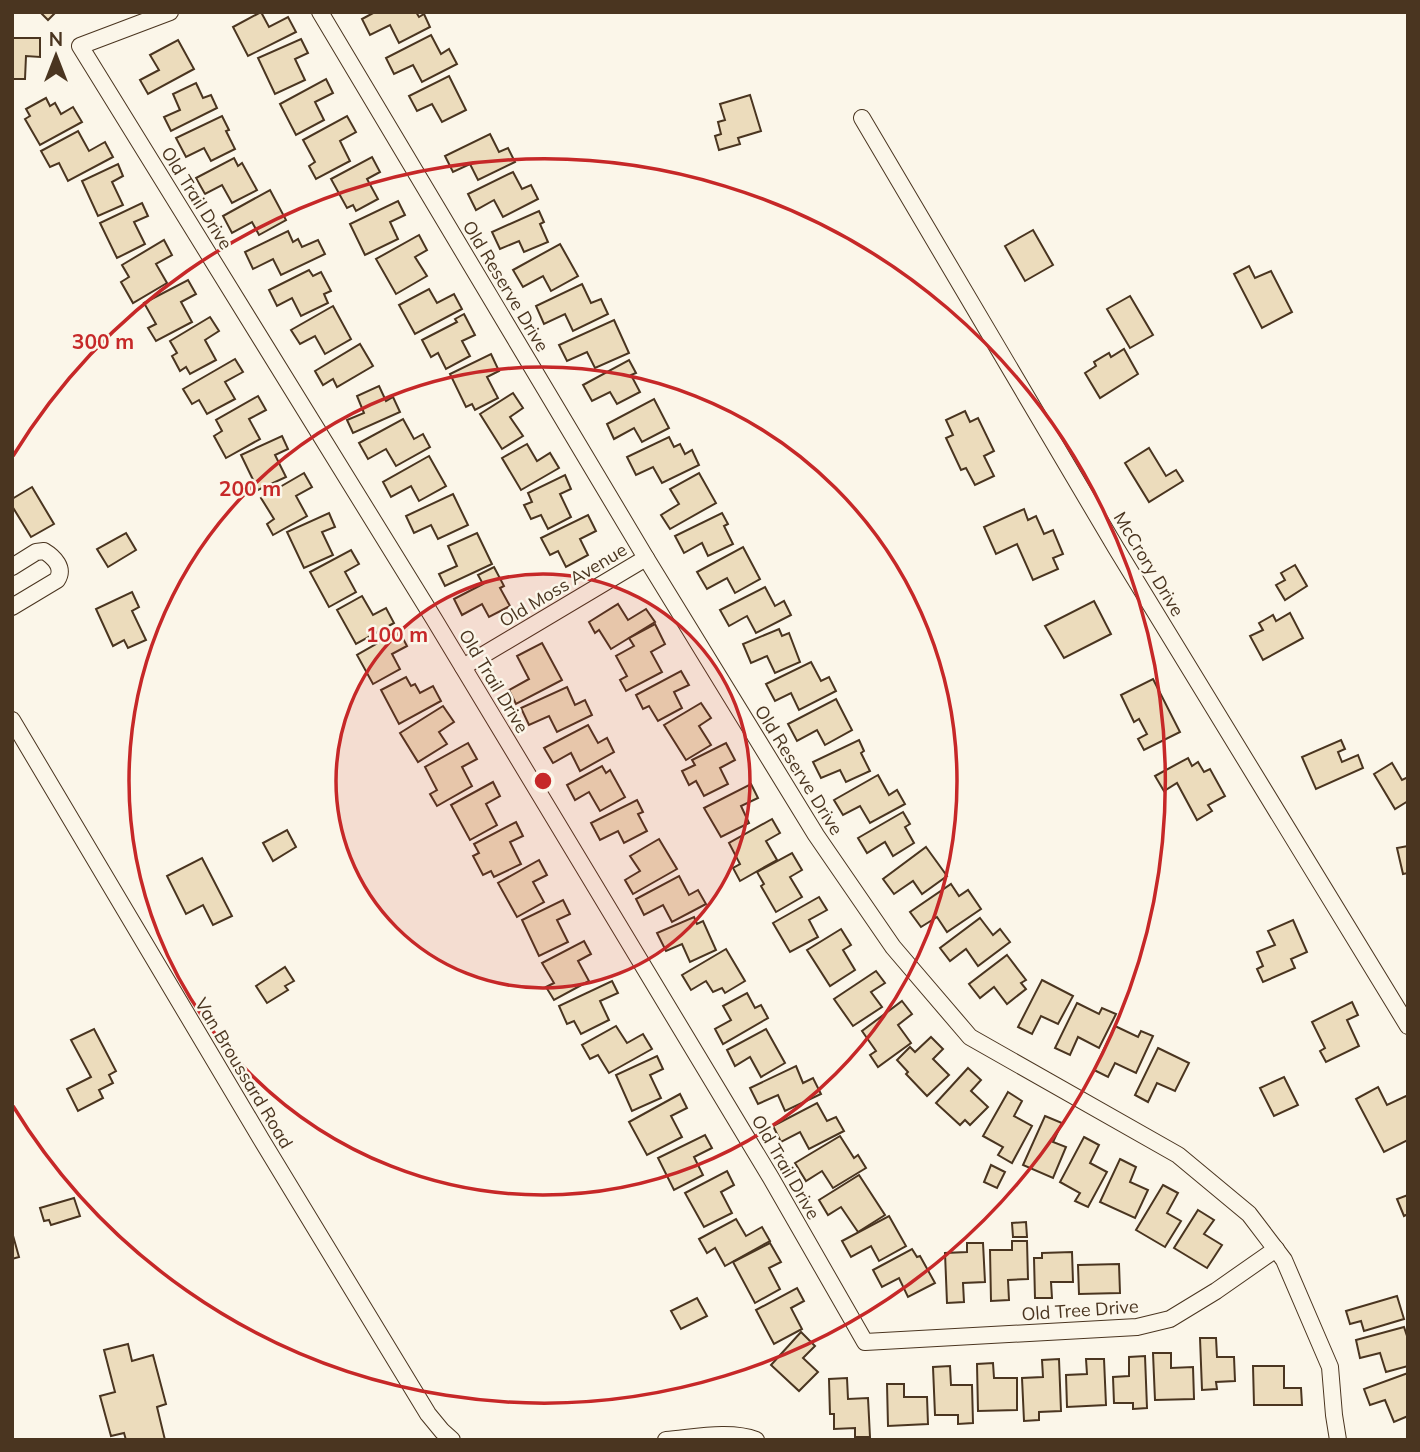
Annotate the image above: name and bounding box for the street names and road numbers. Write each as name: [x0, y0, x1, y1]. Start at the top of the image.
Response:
street label: Old Trail Drive: [156, 142, 238, 254]
street label: Old Reserve Drive: [458, 216, 554, 356]
street label: McCrory Drive: [1109, 507, 1189, 621]
street label: Old Moss Avenue: [495, 538, 631, 632]
street label: Old Trail Drive: [454, 625, 534, 737]
street label: Old Reserve Drive: [750, 701, 848, 839]
street label: Van Broussard Road: [190, 994, 298, 1152]
street label: Old Trail Drive: [747, 1111, 825, 1223]
street label: Old Tree Drive: [1021, 1294, 1139, 1326]

